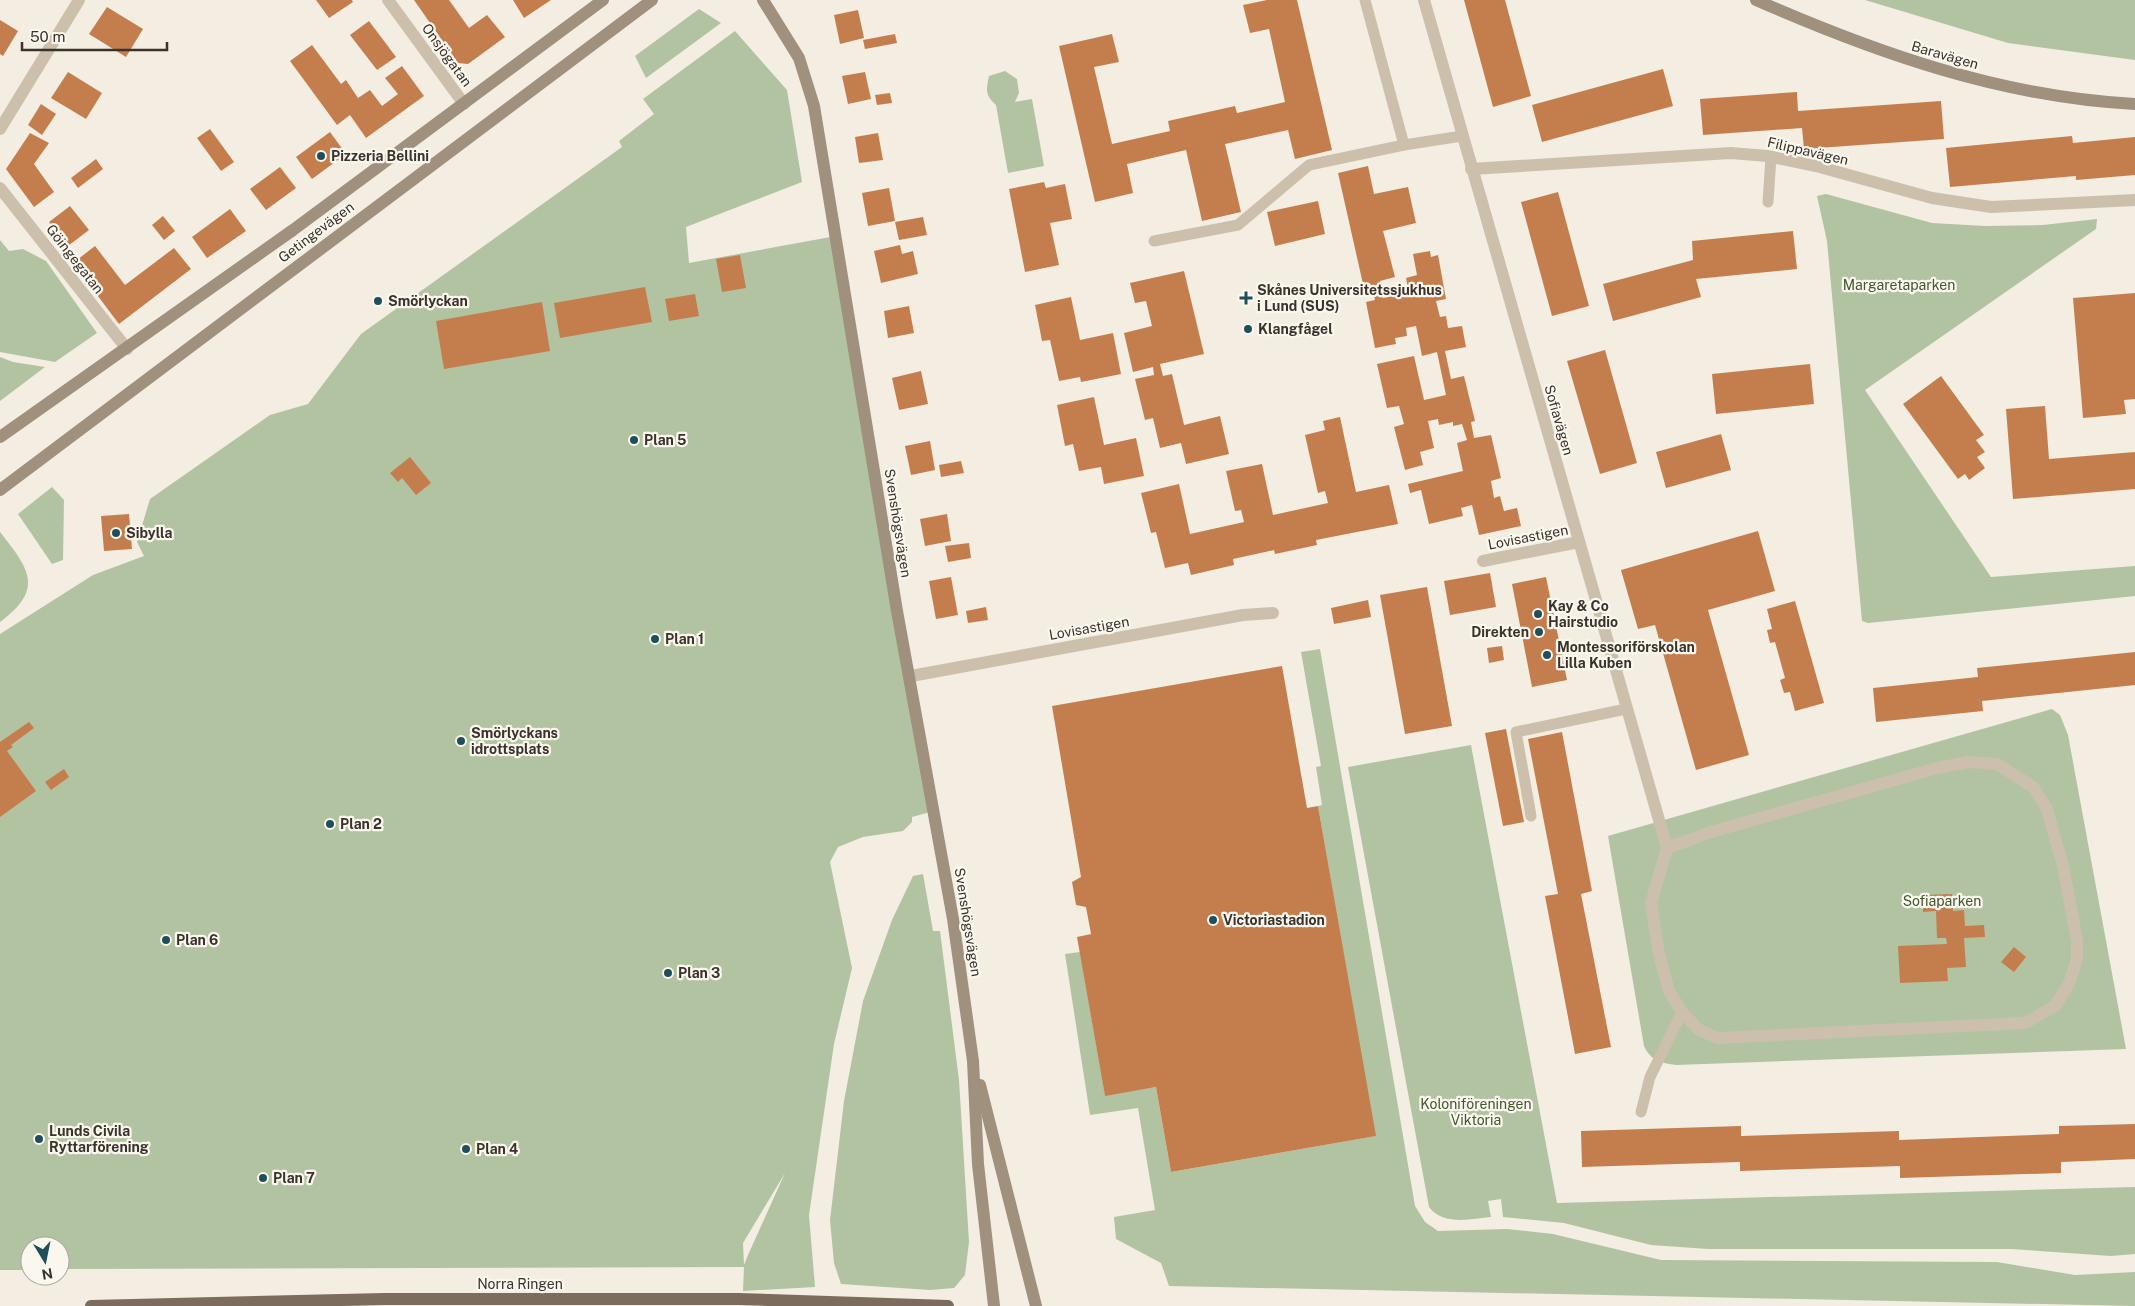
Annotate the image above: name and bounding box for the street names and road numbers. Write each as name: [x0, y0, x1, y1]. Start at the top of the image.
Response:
street label: Onsjögatan: [419, 20, 475, 90]
street label: Baravägen: [1910, 38, 1980, 72]
street label: Filippavägen: [1766, 134, 1850, 168]
street label: Getingevägen: [275, 198, 357, 266]
street label: Göingegatan: [43, 221, 107, 297]
street label: Sofiavägen: [1541, 383, 1577, 457]
street label: Svenshögsvägen: [881, 467, 915, 579]
street label: Lovisastigen: [1487, 521, 1569, 553]
street label: Lovisastigen: [1048, 613, 1130, 643]
street label: Svenshögsvägen: [951, 866, 985, 978]
street label: Norra Ringen: [477, 1276, 563, 1292]

